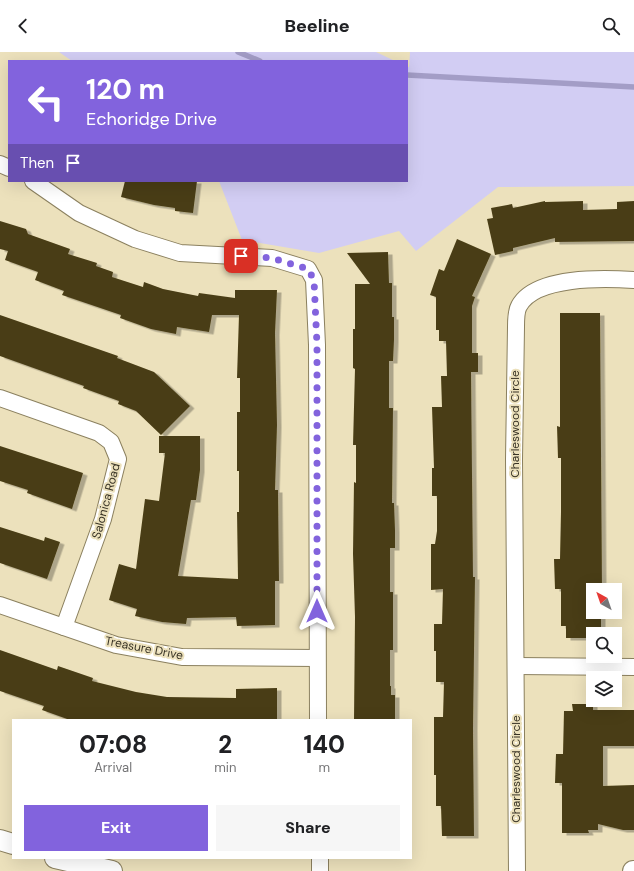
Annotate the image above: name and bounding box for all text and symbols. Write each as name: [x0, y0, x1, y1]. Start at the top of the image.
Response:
text: Beeline: [284, 14, 350, 38]
icon: back: [12, 15, 34, 37]
icon: search: [600, 15, 622, 37]
text: 120 m: [86, 71, 165, 108]
icon: left: [20, 76, 72, 128]
text: Echoridge Drive: [86, 107, 217, 131]
icon: arrive: [62, 152, 84, 174]
text: Then: [20, 153, 54, 173]
pin: [224, 239, 258, 273]
icon: arrive: [230, 245, 252, 267]
street label: Charleswood Circle: [507, 370, 523, 478]
street label: Salonica Road: [88, 461, 124, 541]
north arrow: [586, 583, 622, 619]
map controls: [586, 583, 622, 707]
position arrow: [296, 590, 338, 632]
button: search: [586, 627, 622, 663]
street label: Treasure Drive: [104, 633, 185, 663]
button: layers: [586, 671, 622, 707]
street label: Charleswood Circle: [508, 715, 524, 823]
text: 07:08: [79, 729, 147, 760]
text: 2: [218, 729, 232, 760]
text: 140: [303, 729, 345, 760]
text: Arrival: [94, 759, 132, 776]
text: min: [214, 759, 236, 776]
text: m: [318, 759, 330, 776]
button: Exit: [24, 805, 208, 851]
button: Share: [216, 805, 400, 851]

